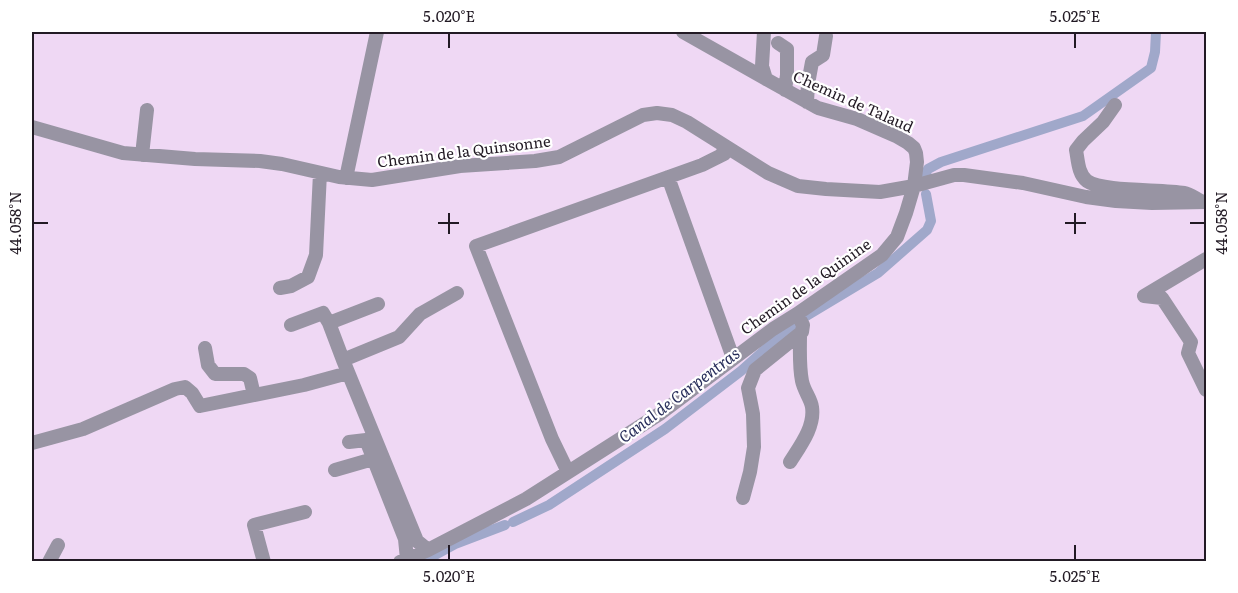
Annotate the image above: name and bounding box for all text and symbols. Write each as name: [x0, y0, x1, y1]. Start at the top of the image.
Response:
text: 5.020°E: [423, 4, 475, 27]
text: 5.025°E: [1050, 4, 1100, 27]
street label: Chemin de Talaud: [790, 64, 918, 138]
street label: Chemin de la Quinsonne: [376, 128, 552, 173]
text: 44.058°N: [3, 191, 26, 255]
text: 44.058°N: [1209, 191, 1232, 255]
street label: Chemin de la Quinine: [735, 232, 875, 340]
water label: Canal de Carpentras: [613, 341, 744, 448]
text: 5.020°E: [423, 564, 475, 587]
text: 5.025°E: [1050, 564, 1100, 587]

